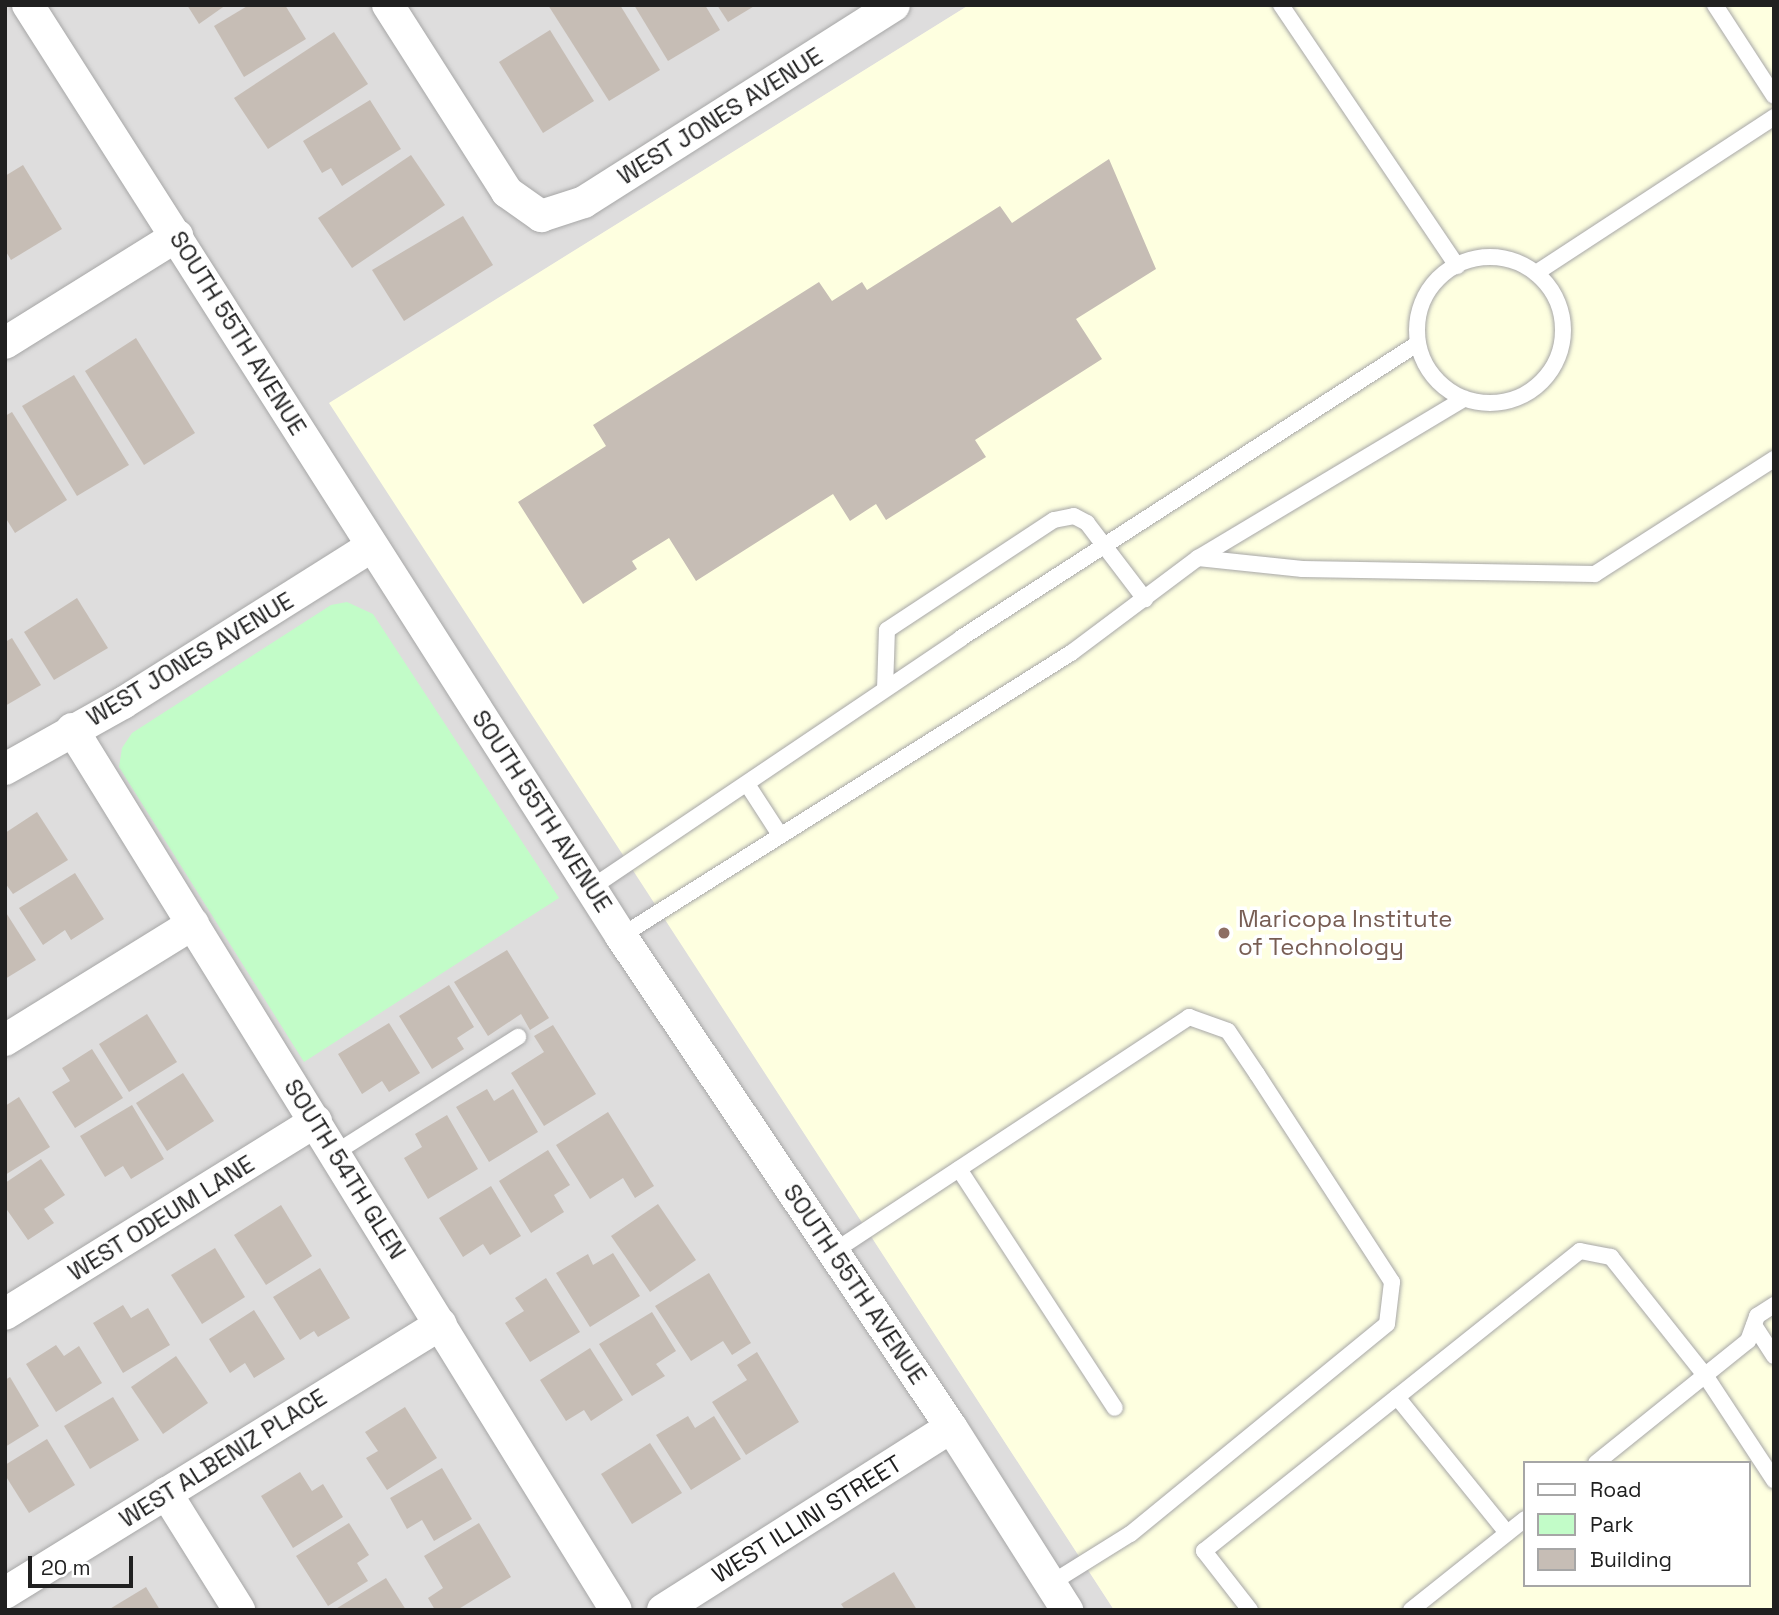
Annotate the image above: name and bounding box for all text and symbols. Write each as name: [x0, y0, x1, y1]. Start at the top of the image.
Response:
street label: WEST JONES AVENUE: [612, 41, 828, 191]
street label: SOUTH 55TH AVENUE: [163, 226, 313, 440]
street label: WEST JONES AVENUE: [81, 586, 299, 732]
street label: SOUTH 55TH AVENUE: [466, 705, 618, 917]
place label: Maricopa Institute of Technology: [1238, 905, 1453, 961]
marker: Maricopa Institute of Technology: [1216, 925, 1232, 941]
street label: SOUTH 54TH GLEN: [278, 1074, 412, 1264]
street label: WEST ODEUM LANE: [63, 1149, 259, 1287]
street label: SOUTH 55TH AVENUE: [777, 1178, 933, 1390]
street label: WEST ALBENIZ PLACE: [114, 1382, 332, 1534]
street label: WEST ILLINI STREET: [706, 1449, 908, 1589]
legend: [1524, 1461, 1751, 1587]
text: Road: [1590, 1476, 1642, 1503]
text: Park: [1590, 1511, 1634, 1538]
scale bar: [32, 1542, 136, 1586]
text: Building: [1590, 1546, 1672, 1573]
text: 20 m: [41, 1554, 91, 1581]

